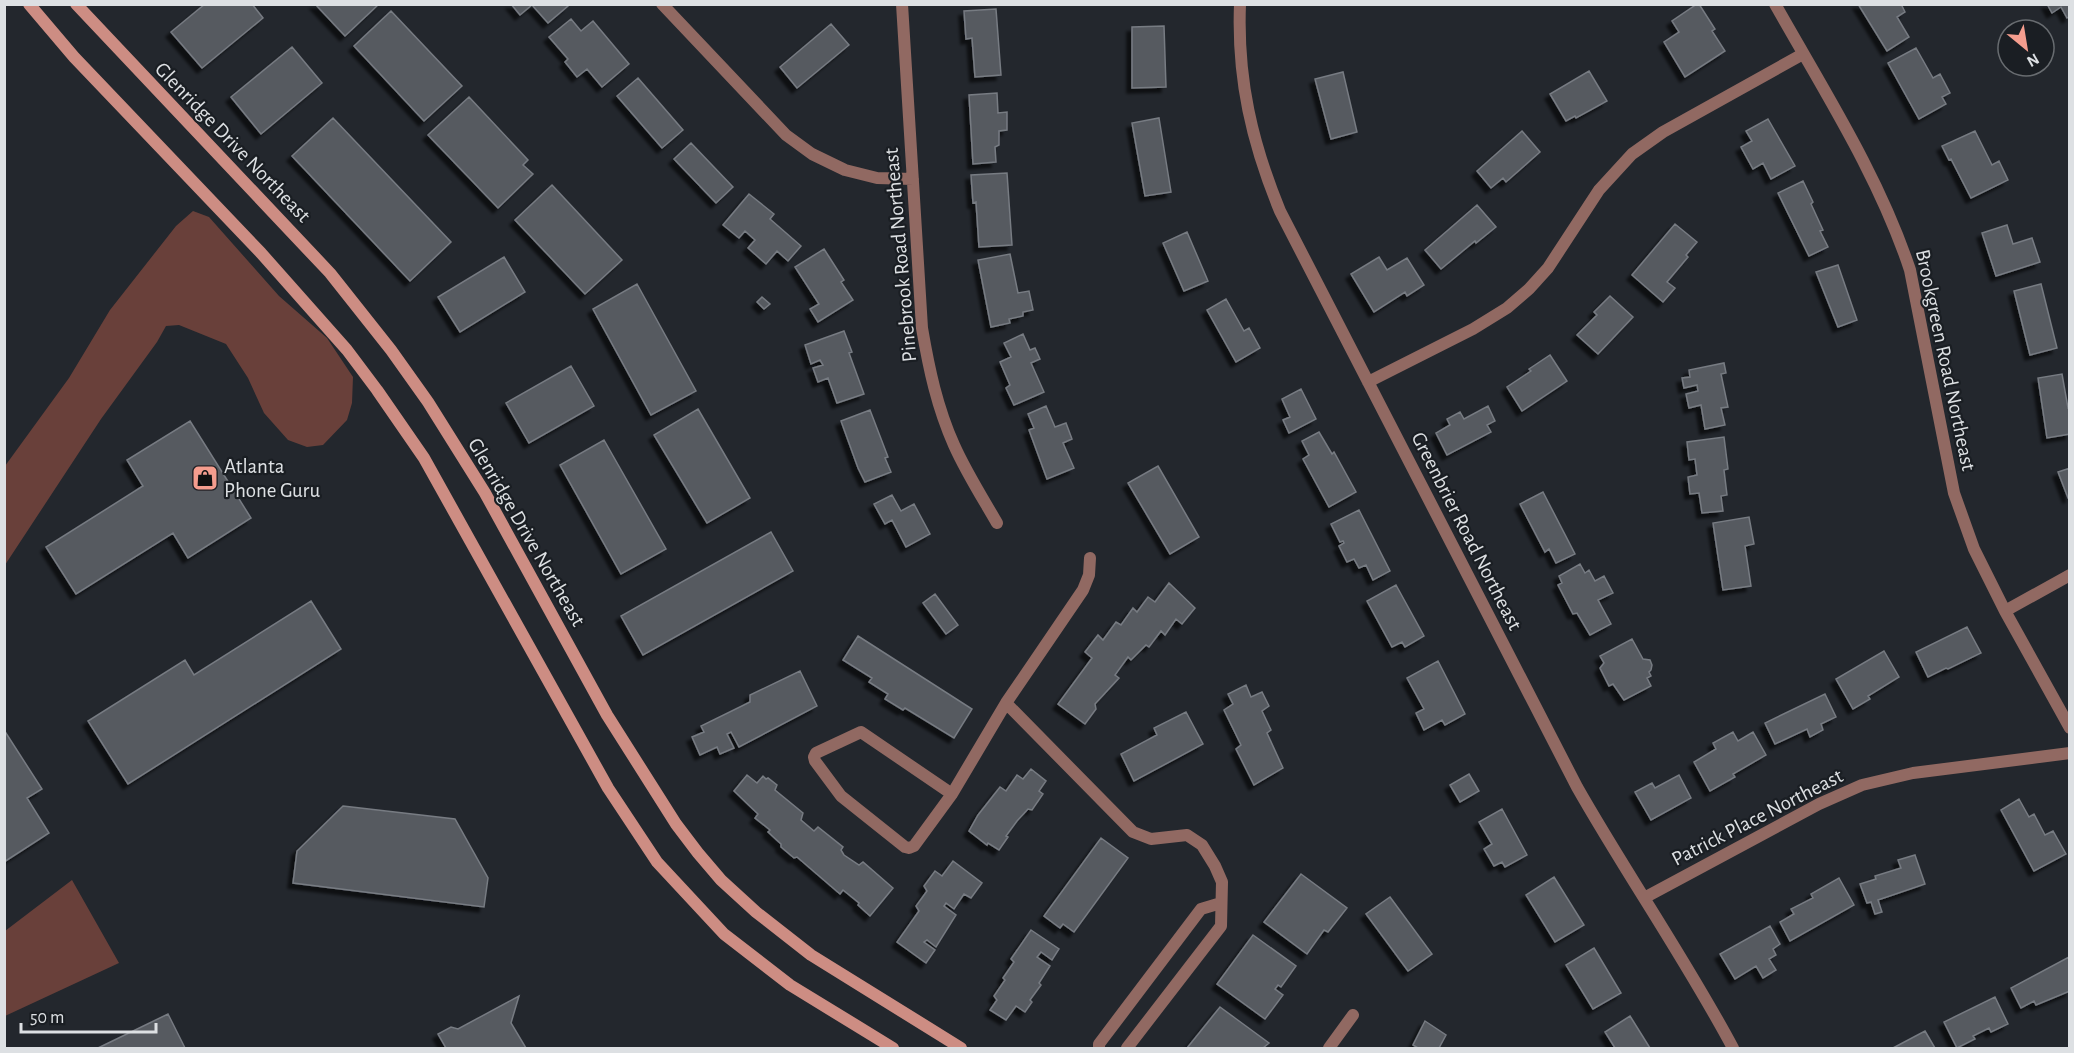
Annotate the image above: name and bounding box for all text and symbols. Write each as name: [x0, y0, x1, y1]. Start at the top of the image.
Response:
north arrow: [1996, 18, 2056, 78]
text: N: [2024, 50, 2042, 70]
street label: Glenridge Drive Northeast: [151, 58, 315, 227]
street label: Pinebrook Road Northeast: [881, 147, 920, 363]
street label: Brookgreen Road Northeast: [1912, 247, 1979, 473]
street label: Greenbrier Road Northeast: [1407, 429, 1526, 634]
street label: Glenridge Drive Northeast: [464, 435, 589, 630]
place label: Atlanta Phone Guru: [224, 456, 320, 501]
shop icon: Atlanta Phone Guru: [190, 463, 220, 493]
street label: Patrick Place Northeast: [1668, 765, 1846, 870]
scale bar: [21, 996, 156, 1034]
text: 50 m: [30, 1009, 64, 1027]

